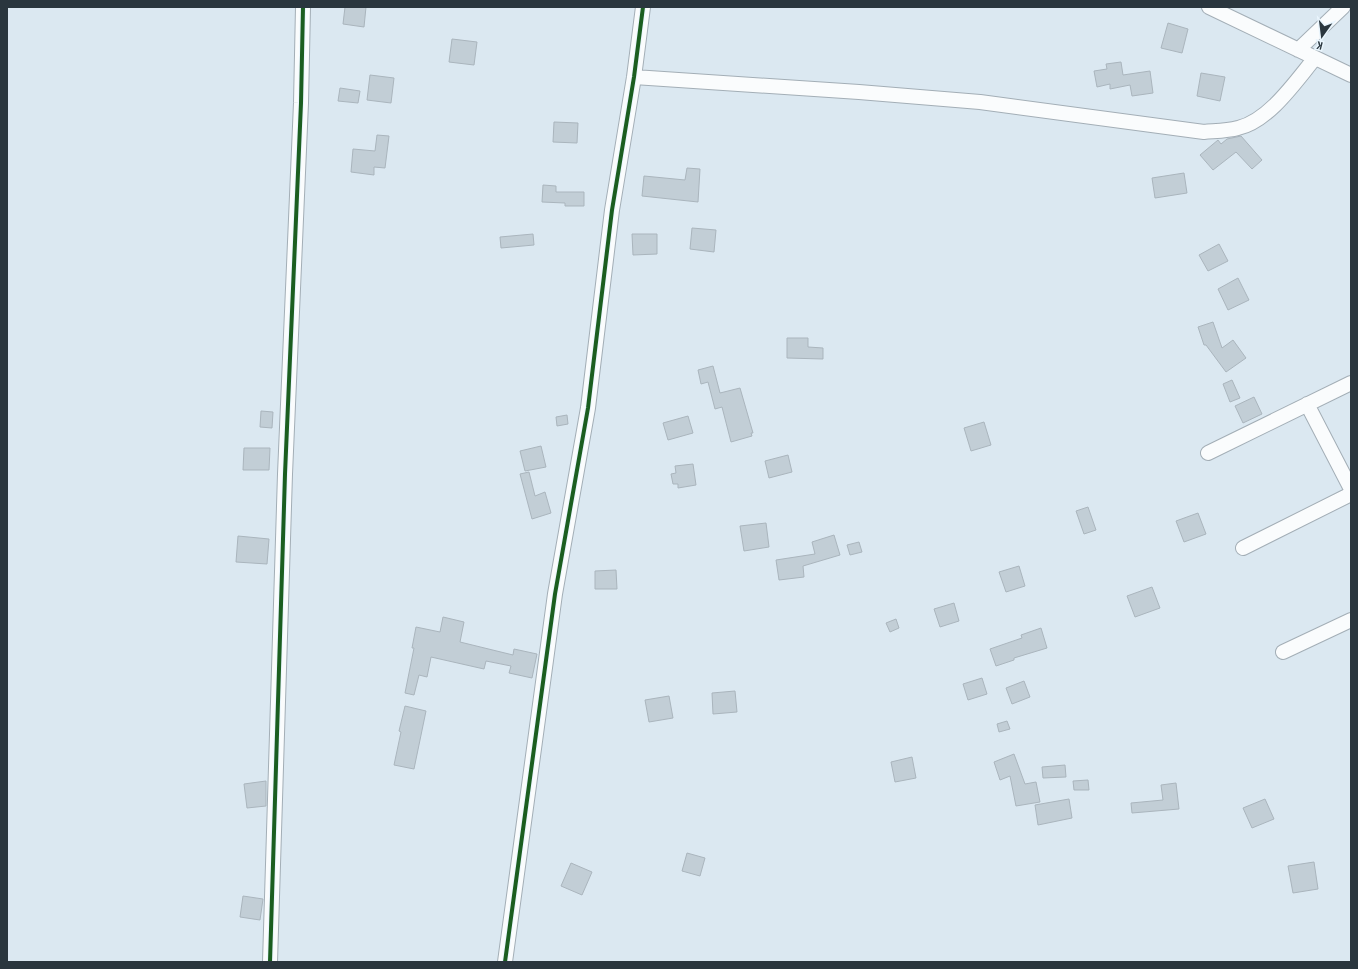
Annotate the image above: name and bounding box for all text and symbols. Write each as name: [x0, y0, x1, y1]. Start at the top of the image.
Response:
north arrow: [1302, 16, 1342, 56]
text: K: [1315, 38, 1324, 53]

